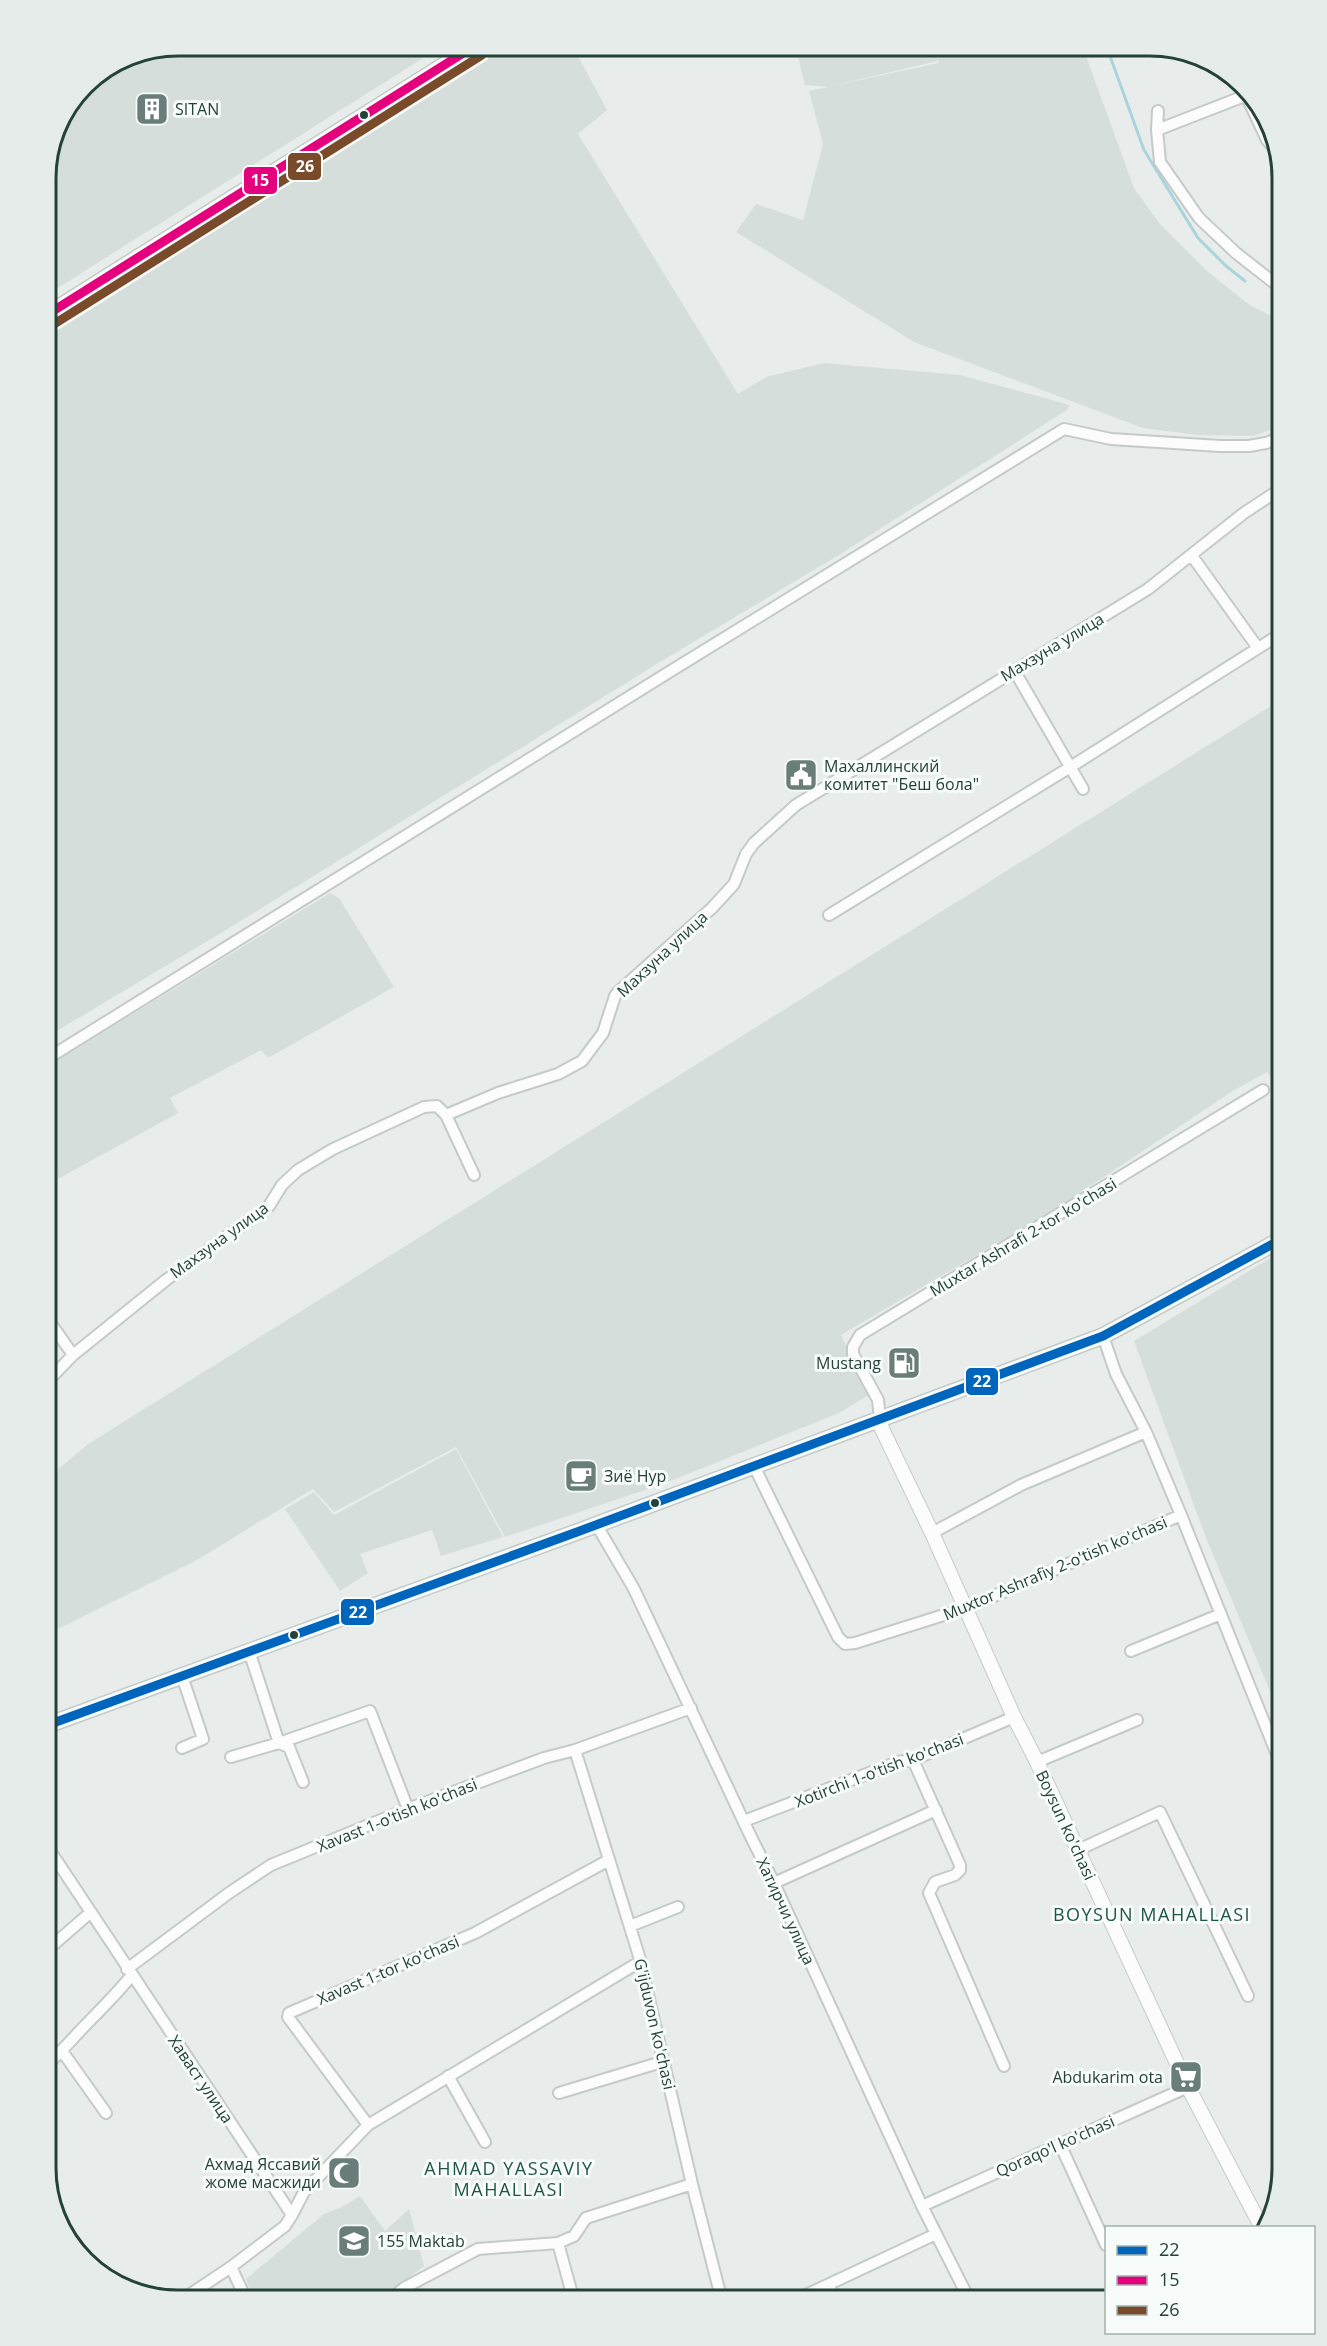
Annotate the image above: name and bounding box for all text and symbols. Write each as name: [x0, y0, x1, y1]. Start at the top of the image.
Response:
building icon: SITAN: [134, 91, 170, 127]
place label: SITAN: [175, 98, 219, 120]
unlabelled marker: [358, 109, 370, 121]
line badge: 26: [287, 152, 322, 181]
text: 26: [296, 155, 314, 177]
line badge: 15: [243, 166, 278, 195]
text: 15: [251, 169, 269, 191]
street label: Махзуна улица: [996, 607, 1108, 687]
place label: Махаллинский комитет "Беш бола": [824, 755, 979, 795]
public building icon: Махаллинский комитет "Беш бола": [783, 757, 819, 793]
street label: Махзуна улица: [612, 906, 712, 1002]
street label: Muxtar Ashrafi 2-tor ko'chasi: [925, 1172, 1121, 1302]
street label: Махзуна улица: [165, 1197, 273, 1283]
fuel station icon: Mustang: [886, 1345, 922, 1381]
place label: Mustang: [816, 1352, 881, 1374]
line badge: 22: [965, 1367, 999, 1396]
text: 22: [973, 1370, 991, 1392]
cafe icon: Зиё Нур: [563, 1458, 599, 1494]
place label: Зиё Нур: [604, 1465, 666, 1487]
unlabelled marker: [649, 1497, 661, 1509]
street label: Muxtor Ashrafiy 2-o'tish ko'chasi: [940, 1511, 1170, 1625]
line badge: 22: [340, 1598, 375, 1626]
text: 22: [349, 1601, 367, 1623]
unlabelled marker: [288, 1629, 300, 1641]
street label: Xotirchi 1-o'tish ko'chasi: [791, 1728, 967, 1812]
street label: Boysun ko'chasi: [1031, 1766, 1101, 1884]
street label: Xavast 1-o'tish ko'chasi: [314, 1773, 480, 1857]
street label: Хатирчи улица: [752, 1854, 820, 1968]
district label: BOYSUN MAHALLASI: [1053, 1902, 1251, 1926]
street label: Xavast 1-tor ko'chasi: [314, 1930, 462, 2010]
street label: G'ijduvon ko'chasi: [629, 1956, 681, 2092]
street label: Хаваст улица: [163, 2031, 239, 2127]
supermarket icon: Abdukarim ota: [1168, 2059, 1204, 2095]
place label: Abdukarim ota: [1052, 2066, 1163, 2088]
street label: Qoraqo'l ko'chasi: [992, 2110, 1118, 2182]
place label: Ахмад Яссавий жоме масжиди: [205, 2153, 321, 2193]
mosque icon: Ахмад Яссавий жоме масжиди: [326, 2155, 362, 2191]
district label: AHMAD YASSAVIY MAHALLASI: [424, 2156, 594, 2201]
school or university icon: 155 Maktab: [336, 2223, 372, 2259]
legend: [1105, 2226, 1315, 2334]
place label: 155 Maktab: [377, 2230, 465, 2252]
text: 22: [1159, 2237, 1180, 2261]
text: 15: [1159, 2267, 1180, 2291]
text: 26: [1159, 2297, 1180, 2321]

